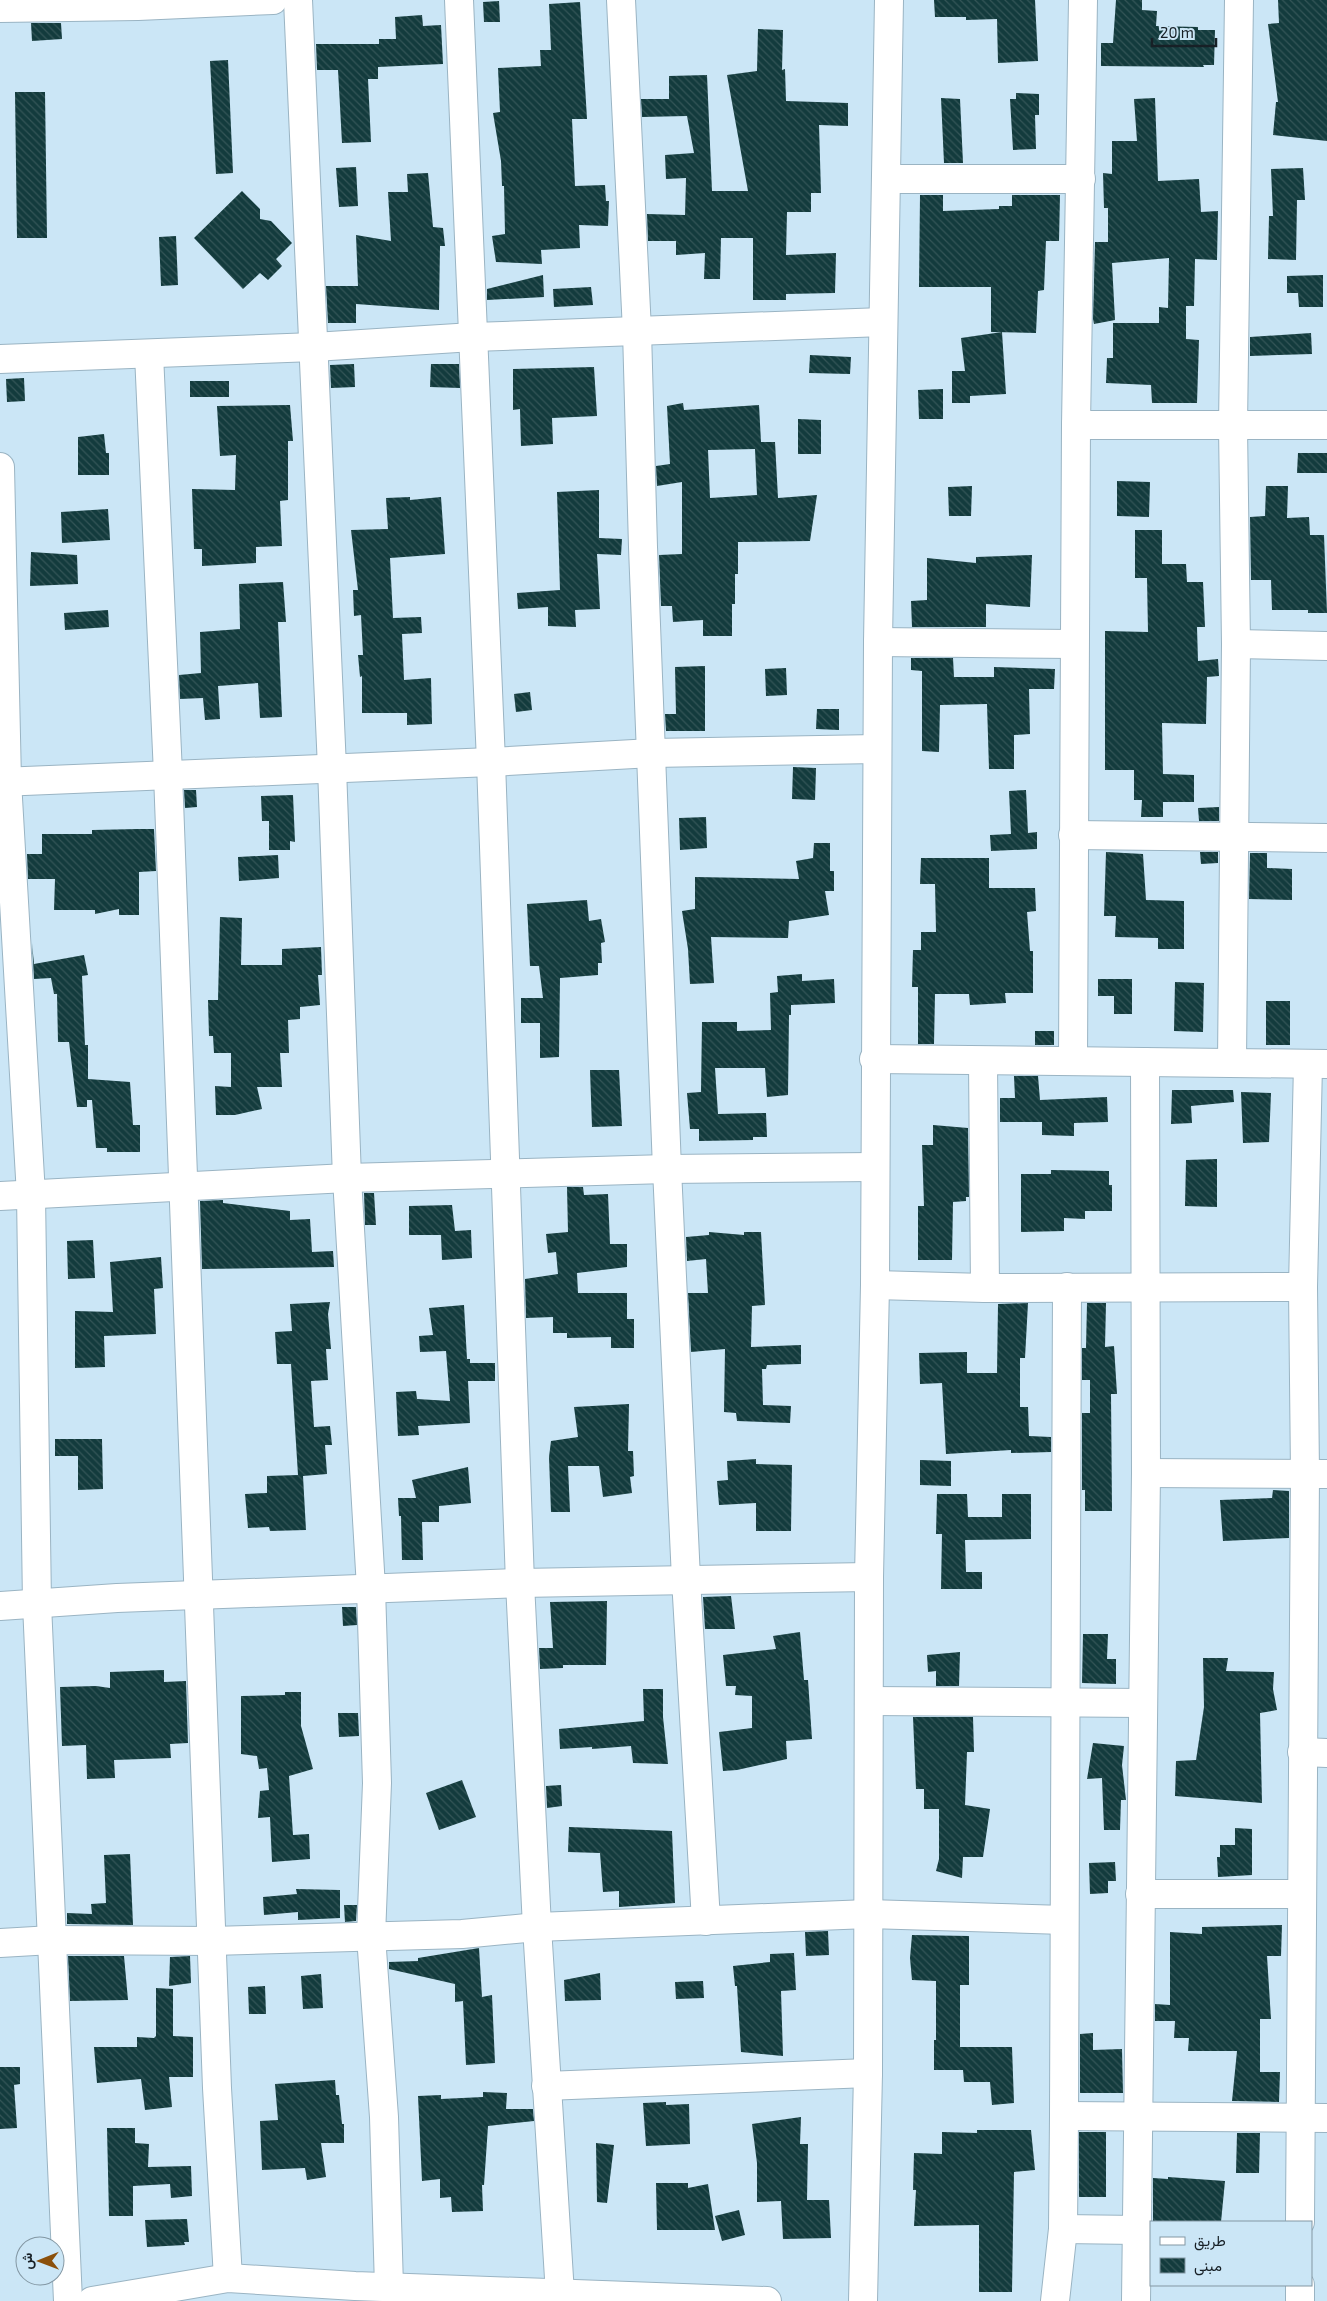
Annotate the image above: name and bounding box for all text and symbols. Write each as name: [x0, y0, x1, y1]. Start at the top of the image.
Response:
scale bar: [1152, 15, 1216, 47]
text: 20 m: [1160, 23, 1194, 41]
legend: [1150, 2221, 1312, 2286]
text: طريق: [1194, 2231, 1226, 2251]
north arrow: [15, 2236, 65, 2286]
text: ش: [18, 2252, 36, 2270]
text: مبنى: [1194, 2256, 1222, 2276]

